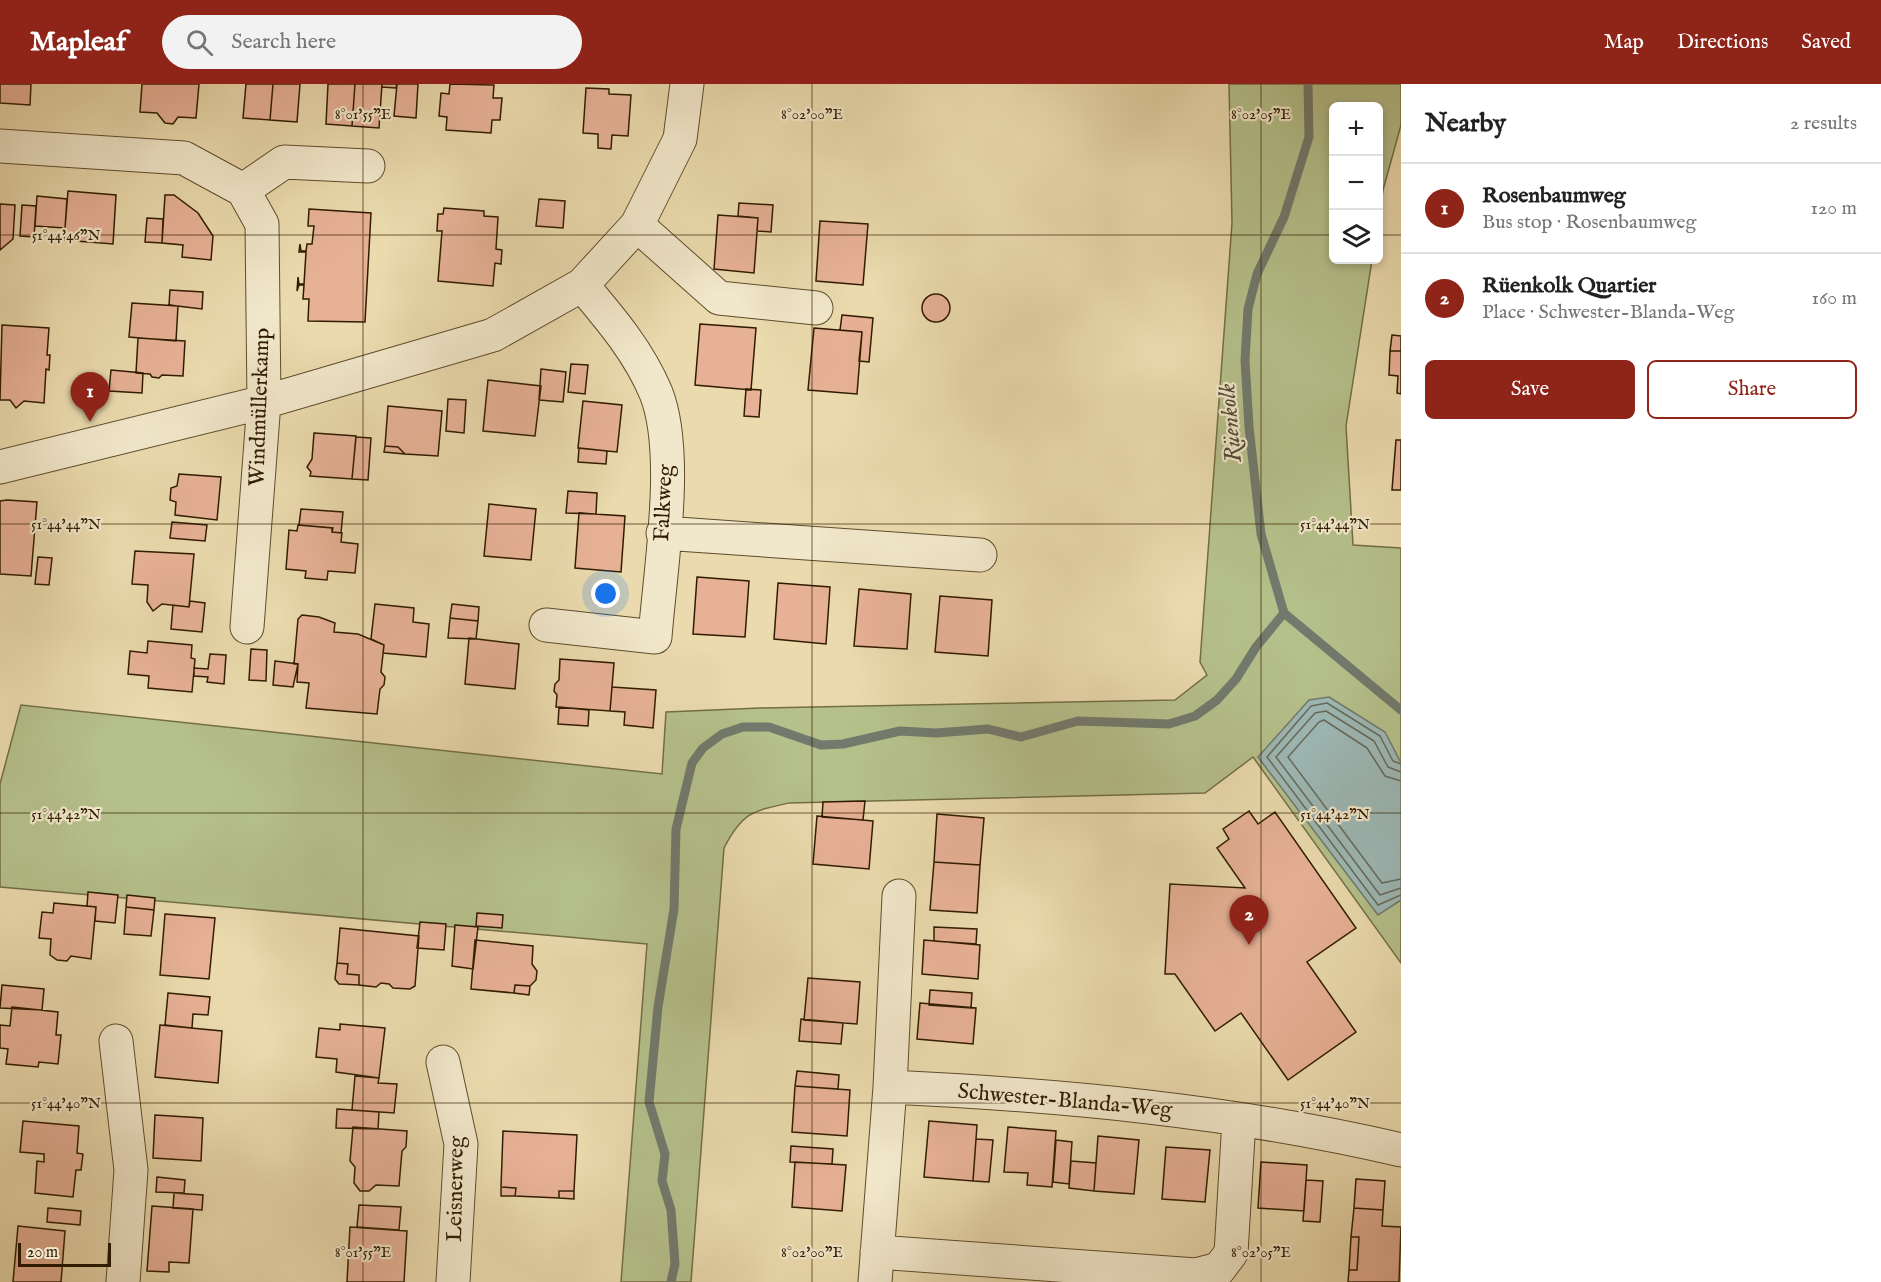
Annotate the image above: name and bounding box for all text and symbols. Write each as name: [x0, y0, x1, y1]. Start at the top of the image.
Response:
search box: [162, 15, 582, 69]
text: Mapleaf: [30, 25, 126, 60]
icon: search: [183, 26, 216, 59]
text: Search here: [231, 28, 336, 56]
text: Map: [1604, 29, 1644, 56]
text: Directions: [1677, 29, 1768, 56]
text: Saved: [1801, 29, 1851, 56]
map controls: [1329, 102, 1383, 264]
button: +: [1329, 102, 1383, 156]
text: 8°01'55"E: [335, 105, 391, 124]
text: 8°02'00"E: [781, 105, 843, 124]
text: 8°02'05"E: [1231, 105, 1291, 124]
text: Nearby: [1425, 107, 1506, 140]
text: 2 results: [1790, 111, 1857, 136]
button: −: [1329, 156, 1383, 210]
text: Rosenbaumweg: [1482, 182, 1626, 210]
text: 1: [1441, 196, 1448, 221]
text: 120 m: [1811, 196, 1857, 221]
button: layers: [1329, 210, 1383, 264]
text: Bus stop · Rosenbaumweg: [1482, 210, 1696, 235]
text: 51°44'46"N: [32, 226, 100, 245]
text: Rüenkolk Quartier: [1482, 272, 1656, 300]
text: 2: [1440, 286, 1449, 311]
text: 160 m: [1811, 286, 1857, 311]
text: Place · Schwester-Blanda-Weg: [1482, 300, 1734, 325]
street label: Windmüllerkamp: [243, 327, 277, 487]
button: Save: [1425, 360, 1635, 419]
button: Share: [1647, 360, 1857, 419]
pin: 1: [70, 372, 110, 422]
water label: Rüenkolk: [1212, 382, 1250, 464]
street label: Falkweg: [648, 463, 680, 542]
text: 51°44'44"N: [31, 515, 101, 534]
text: 51°44'44"N: [1300, 515, 1370, 534]
your location: [591, 579, 620, 608]
text: 51°44'42"N: [31, 805, 101, 824]
text: 51°44'42"N: [1300, 805, 1370, 824]
pin: 2: [1230, 896, 1268, 945]
street label: Schwester-Blanda-Weg: [956, 1078, 1175, 1124]
text: 51°44'40"N: [31, 1094, 101, 1113]
text: 51°44'40"N: [1300, 1094, 1370, 1113]
street label: Leisnerweg: [441, 1135, 471, 1242]
scale bar: [18, 1240, 111, 1268]
text: 20 m: [27, 1243, 58, 1263]
text: 8°01'55"E: [335, 1243, 391, 1262]
text: 8°02'00"E: [781, 1243, 843, 1262]
text: 8°02'05"E: [1231, 1243, 1291, 1262]

